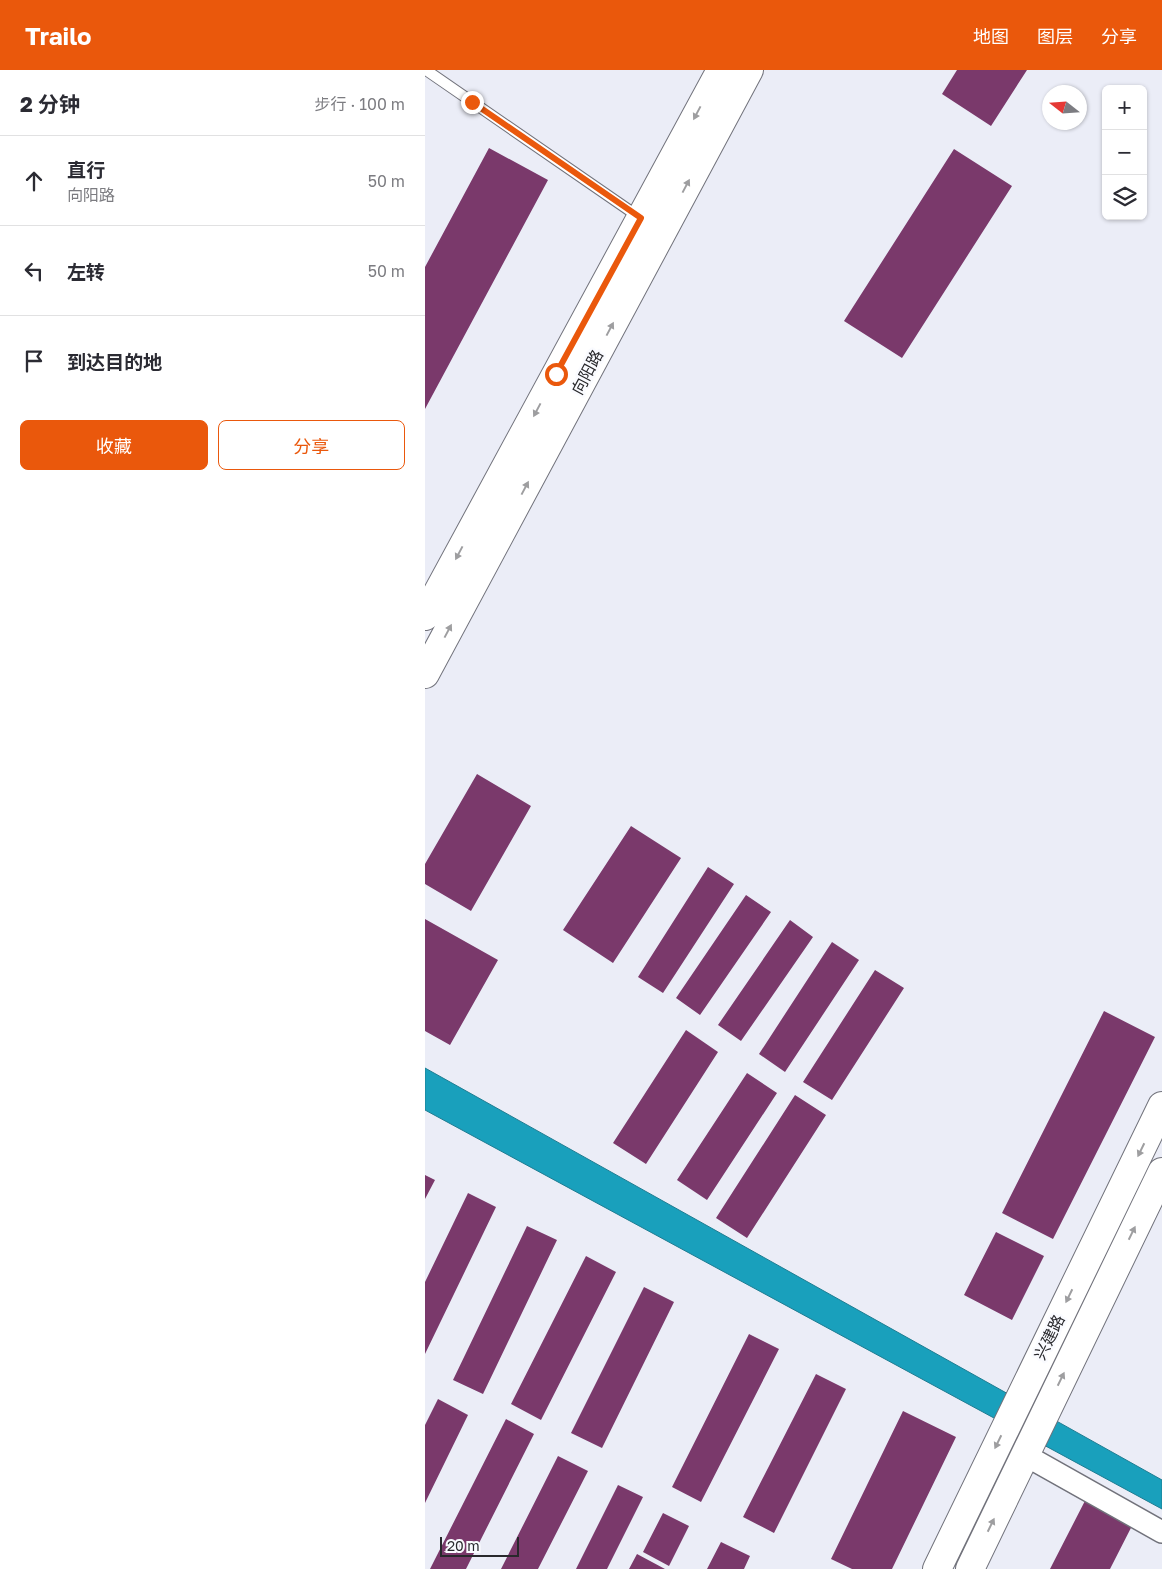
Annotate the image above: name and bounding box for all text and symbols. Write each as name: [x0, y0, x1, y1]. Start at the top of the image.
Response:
text: Trailo: [25, 21, 91, 50]
text: 地图: [973, 25, 1009, 47]
text: 图层: [1037, 25, 1073, 47]
text: 分享: [1101, 25, 1137, 47]
north arrow: [1042, 85, 1087, 130]
map controls: [1102, 85, 1147, 220]
button: +: [1102, 85, 1147, 130]
text: 2 分钟: [20, 91, 80, 117]
route end: [461, 91, 484, 114]
text: 步行 · 100 m: [314, 94, 405, 114]
one-way arrow: [693, 106, 701, 120]
button: −: [1102, 130, 1147, 175]
text: 直行: [67, 158, 105, 181]
icon: ahead: [20, 167, 48, 195]
text: 50 m: [368, 171, 405, 191]
button: layers: [1102, 175, 1147, 220]
one-way arrow: [682, 179, 691, 193]
text: 向阳路: [67, 185, 115, 205]
icon: left: [20, 257, 48, 285]
text: 左转: [67, 260, 105, 283]
text: 50 m: [368, 261, 405, 281]
one-way arrow: [606, 322, 614, 337]
street label: 向阳路: [567, 346, 607, 398]
icon: arrive: [20, 347, 48, 375]
text: 到达目的地: [67, 350, 162, 373]
route start: [545, 363, 568, 386]
one-way arrow: [533, 402, 541, 417]
button: 收藏: [20, 420, 208, 470]
button: 分享: [218, 420, 405, 470]
one-way arrow: [521, 481, 529, 495]
one-way arrow: [455, 546, 464, 559]
one-way arrow: [444, 624, 452, 639]
one-way arrow: [1136, 1143, 1144, 1157]
one-way arrow: [1128, 1225, 1136, 1240]
one-way arrow: [1065, 1289, 1073, 1303]
street label: 兴建路: [1029, 1311, 1069, 1363]
one-way arrow: [1057, 1371, 1065, 1386]
one-way arrow: [994, 1435, 1002, 1449]
one-way arrow: [987, 1518, 995, 1532]
scale bar: [440, 1534, 519, 1557]
text: 20 m: [447, 1537, 480, 1554]

